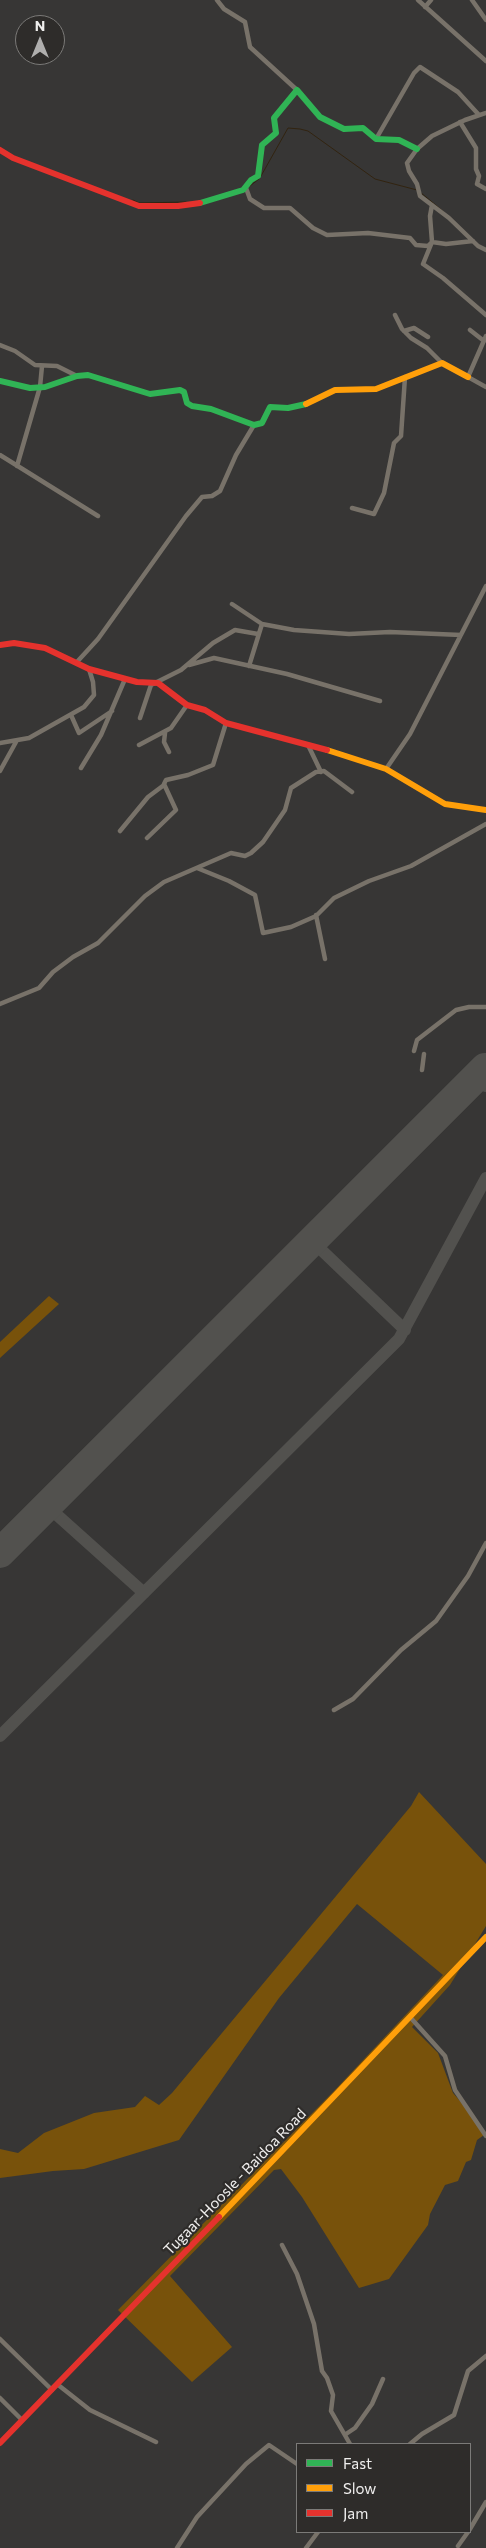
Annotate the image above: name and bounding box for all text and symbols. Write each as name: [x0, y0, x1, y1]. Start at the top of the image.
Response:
north arrow: [15, 15, 65, 65]
text: N: [35, 17, 45, 34]
street label: Tugaar-Hoosle - Baidoa Road: [160, 2105, 310, 2259]
legend: [296, 2443, 471, 2533]
text: Fast: [343, 2454, 372, 2472]
text: Slow: [343, 2479, 376, 2497]
text: Jam: [343, 2504, 368, 2522]

